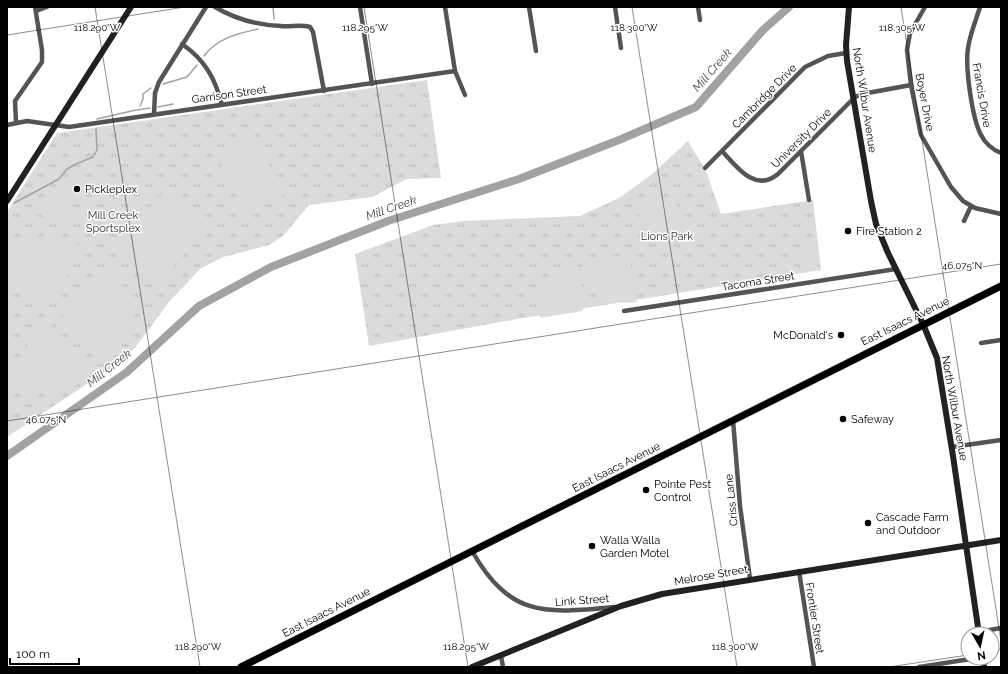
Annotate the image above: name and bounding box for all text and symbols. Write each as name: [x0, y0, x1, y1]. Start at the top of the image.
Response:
text: 118.290°W: [74, 22, 121, 33]
text: 118.295°W: [342, 22, 389, 33]
text: 118.300°W: [611, 22, 658, 33]
text: 118.305°W: [879, 22, 926, 33]
water label: Mill Creek: [689, 45, 735, 94]
street label: North Wilbur Avenue: [850, 47, 879, 154]
street label: Cambridge Drive: [729, 61, 800, 131]
street label: Francis Drive: [969, 62, 994, 129]
street label: Boyer Drive: [913, 72, 937, 133]
street label: Garrison Street: [191, 83, 268, 106]
street label: University Drive: [769, 105, 834, 171]
place label: Pickleplex: [85, 183, 138, 196]
marker: Pickleplex: [72, 184, 82, 194]
water label: Mill Creek: [364, 193, 419, 223]
park label: Mill Creek Sportsplex: [86, 209, 141, 235]
place label: Fire Station 2: [856, 225, 922, 238]
marker: Fire Station 2: [843, 226, 853, 236]
park label: Lions Park: [641, 230, 693, 243]
text: 46.075°N: [942, 260, 982, 271]
street label: Tacoma Street: [721, 269, 796, 294]
street label: East Isaacs Avenue: [859, 294, 952, 349]
place label: McDonald's: [773, 329, 833, 342]
marker: McDonald's: [836, 330, 846, 340]
water label: Mill Creek: [84, 346, 135, 390]
street label: North Wilbur Avenue: [939, 355, 970, 462]
place label: Safeway: [851, 413, 894, 426]
text: 46.075°N: [26, 414, 66, 425]
marker: Safeway: [838, 414, 848, 424]
street label: East Isaacs Avenue: [570, 439, 663, 495]
street label: Criss Lane: [722, 473, 741, 527]
place label: Pointe Pest Control: [654, 478, 711, 504]
marker: Pointe Pest Control: [641, 485, 651, 495]
place label: Cascade Farm and Outdoor: [876, 511, 949, 537]
marker: Cascade Farm and Outdoor: [863, 518, 873, 528]
place label: Walla Walla Garden Motel: [600, 534, 669, 560]
marker: Walla Walla Garden Motel: [587, 541, 597, 551]
street label: Melrose Street: [673, 563, 749, 588]
street label: Frontier Street: [802, 581, 827, 655]
street label: East Isaacs Avenue: [280, 584, 373, 640]
street label: Link Street: [554, 592, 610, 609]
north arrow: [960, 626, 1000, 666]
scale bar: [10, 640, 79, 666]
text: 118.290°W: [175, 641, 222, 652]
text: 118.295°W: [443, 641, 490, 652]
text: 118.300°W: [712, 641, 759, 652]
text: 100 m: [16, 647, 50, 661]
text: N: [976, 648, 987, 662]

